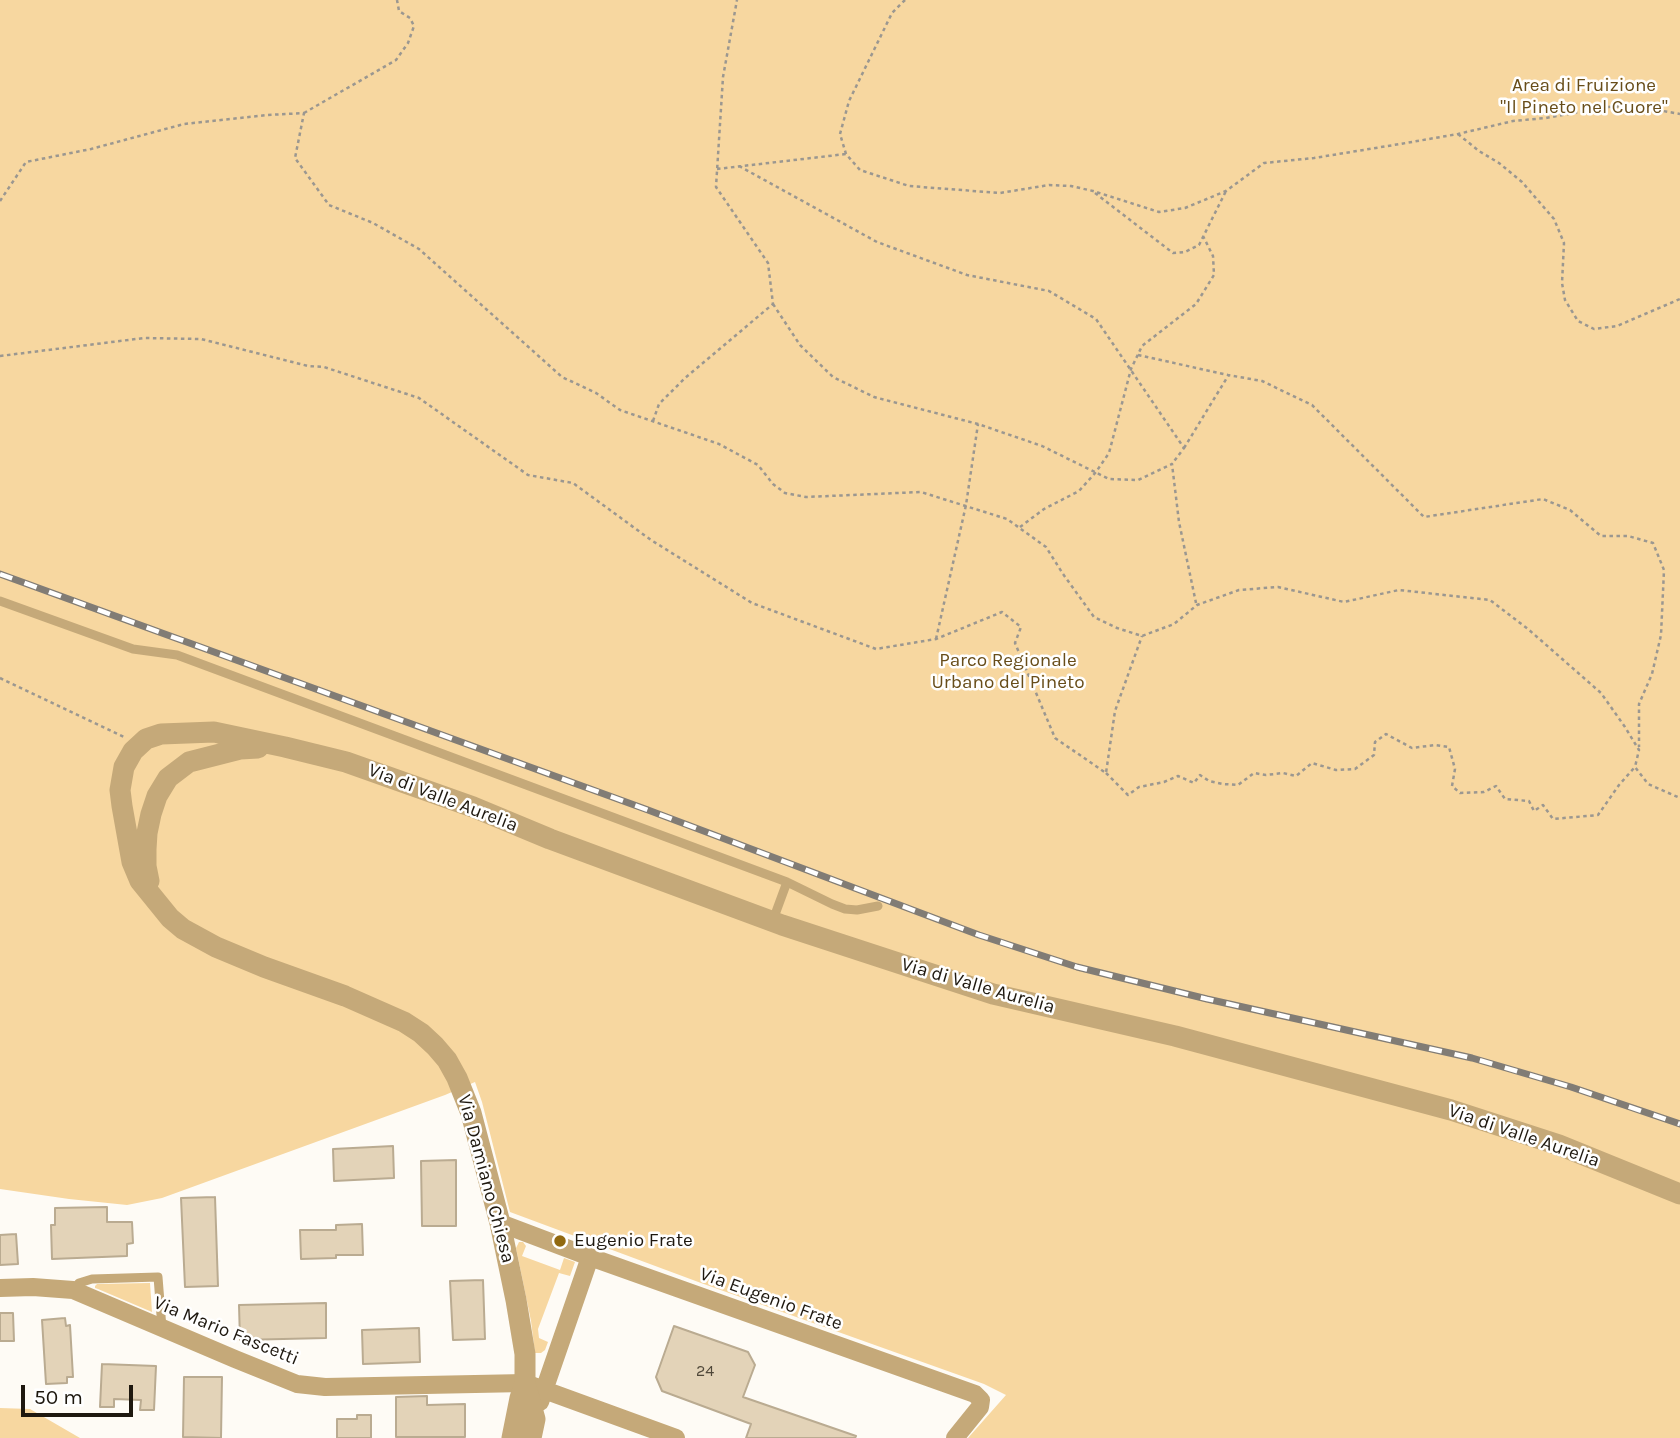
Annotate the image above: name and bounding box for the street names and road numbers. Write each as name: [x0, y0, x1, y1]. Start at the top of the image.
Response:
street label: Via di Valle Aurelia: [365, 759, 521, 837]
street label: Via di Valle Aurelia: [899, 953, 1057, 1019]
street label: Via Damiano Chiesa: [453, 1092, 519, 1266]
street label: Via di Valle Aurelia: [1445, 1099, 1603, 1173]
street label: Via Eugenio Frate: [697, 1263, 845, 1335]
street label: Via Mario Fascetti: [150, 1291, 302, 1371]

